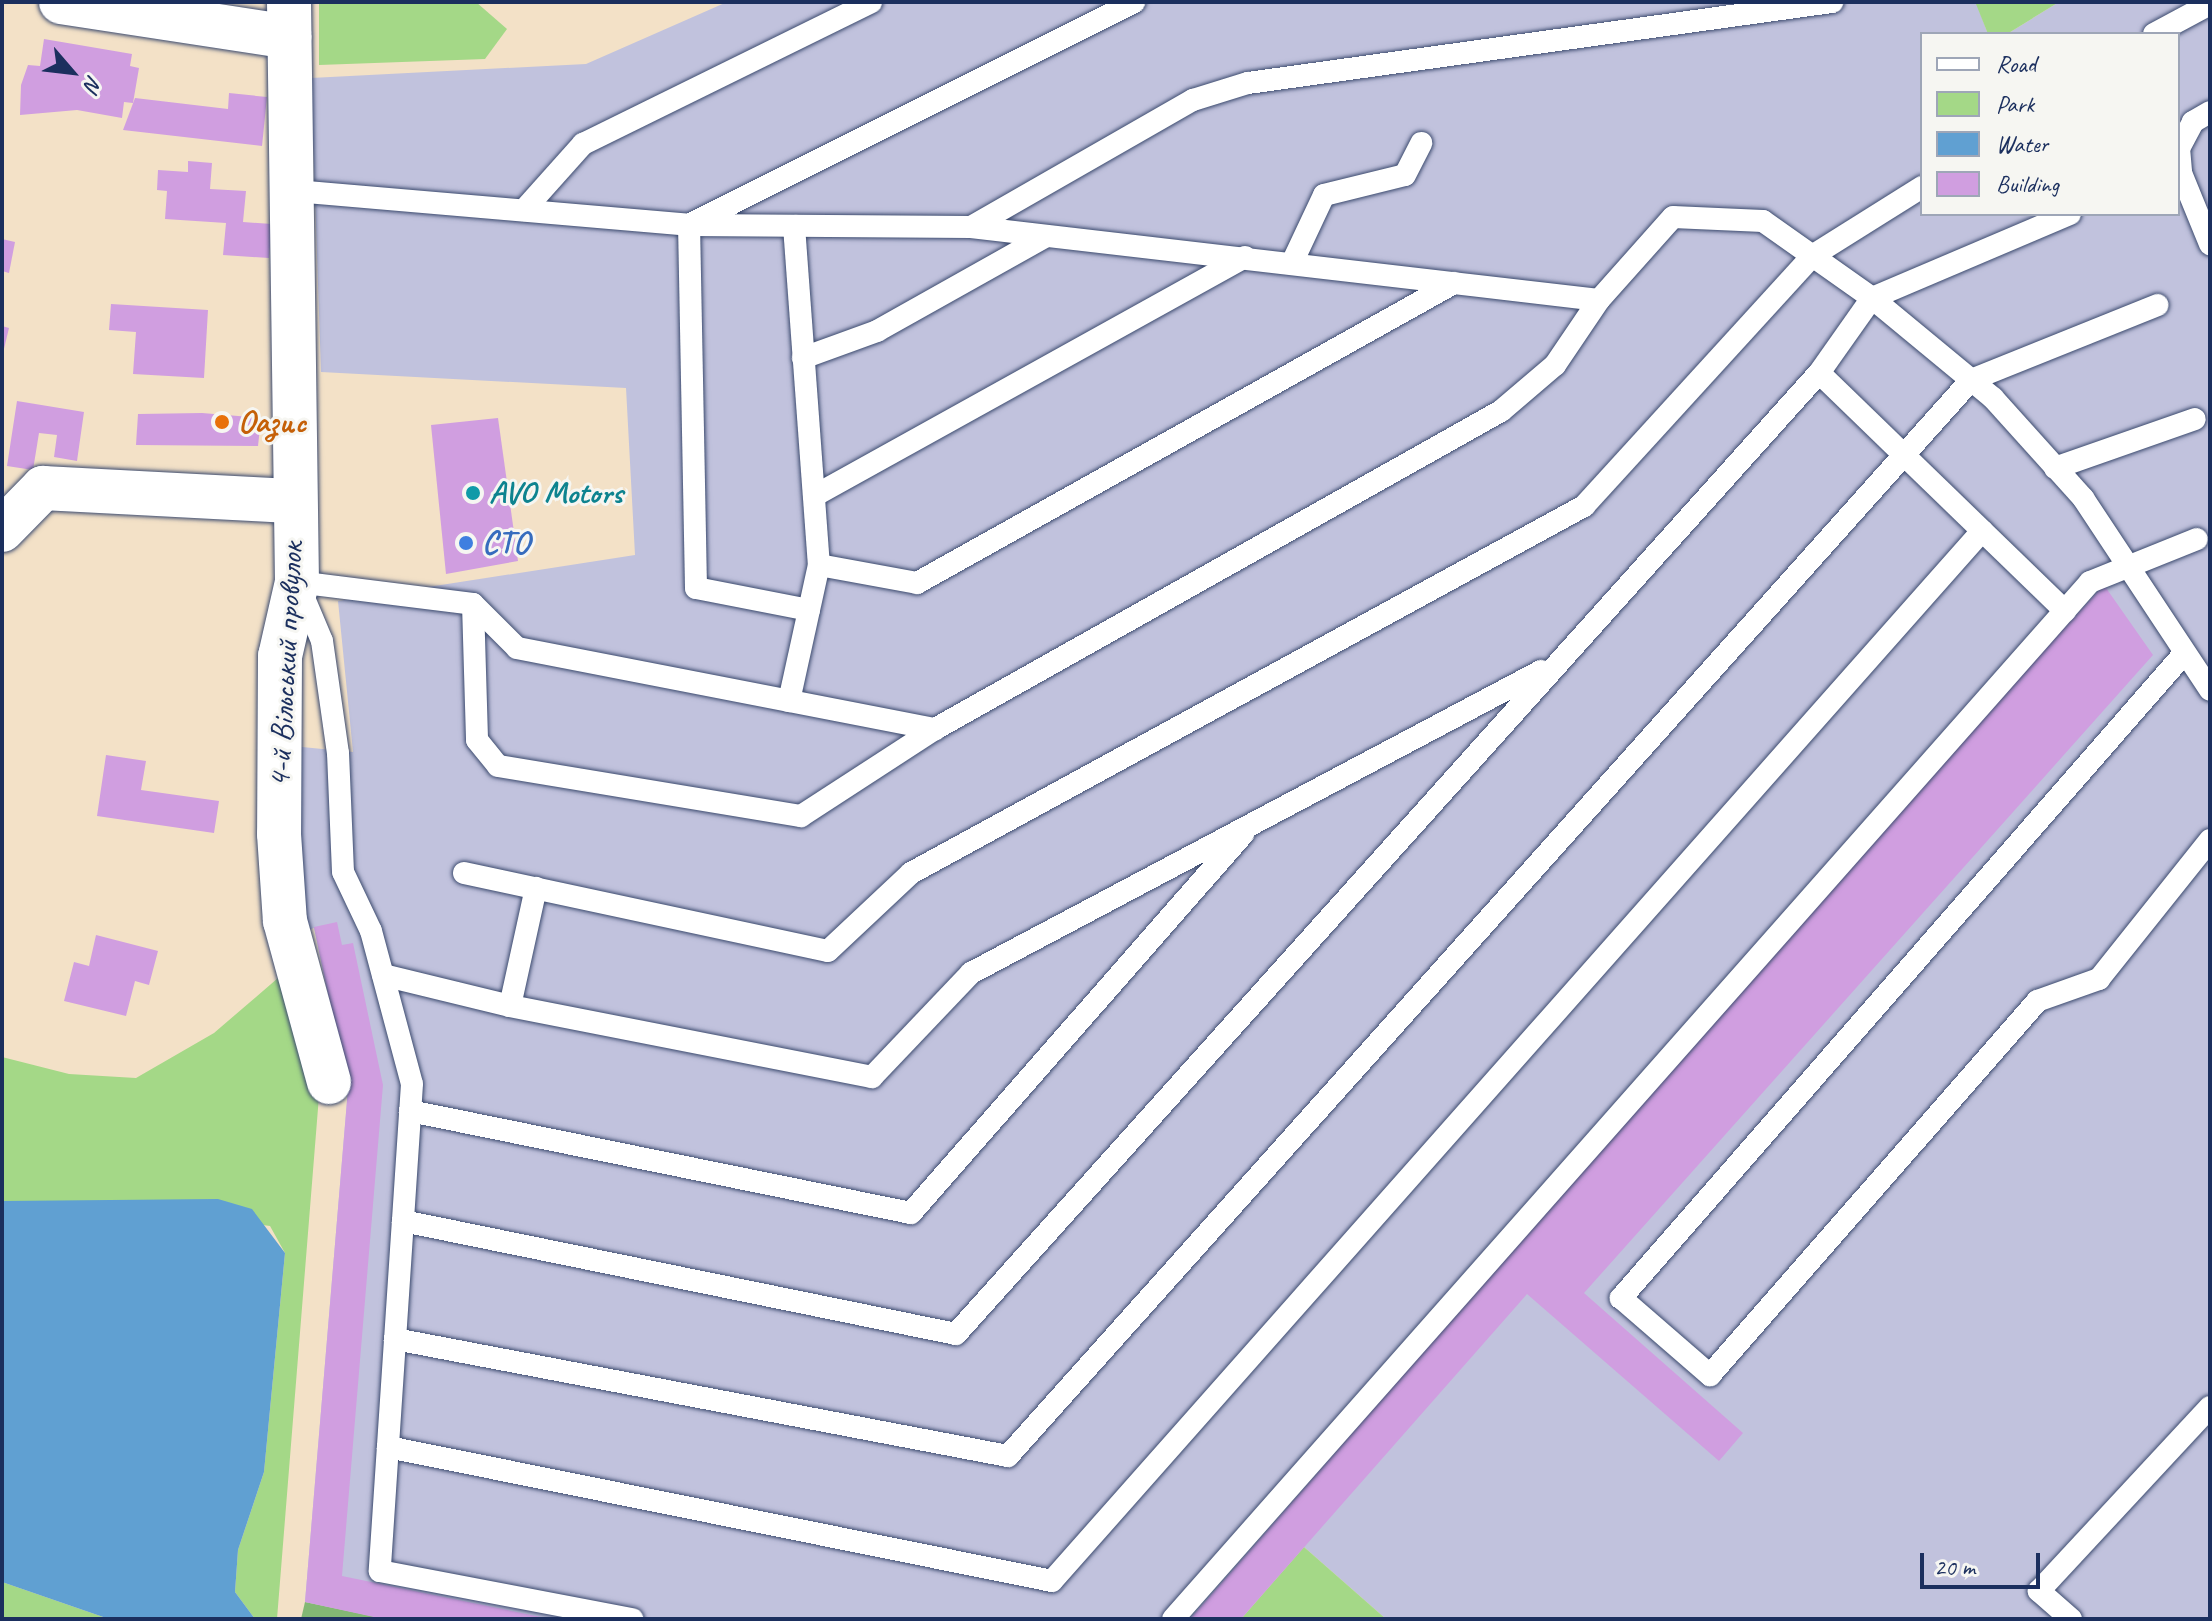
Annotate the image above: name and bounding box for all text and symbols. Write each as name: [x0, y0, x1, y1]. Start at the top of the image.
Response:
north arrow: [32, 32, 112, 112]
legend: [1920, 32, 2180, 216]
text: Road: [1996, 49, 2036, 79]
text: N: [78, 71, 109, 96]
text: Park: [1996, 89, 2034, 119]
text: Water: [1996, 129, 2048, 159]
text: Building: [1996, 169, 2059, 199]
place label: Оазис: [238, 403, 306, 441]
marker: Оазис: [213, 413, 231, 431]
place label: AVO Motors: [489, 474, 623, 512]
marker: AVO Motors: [464, 484, 482, 502]
place label: СТО: [482, 524, 529, 562]
marker: СТО: [457, 534, 475, 552]
street label: 4-й Вільський провулок: [260, 541, 312, 789]
scale bar: [1924, 1537, 2044, 1587]
text: 20 m: [1934, 1552, 1975, 1582]

